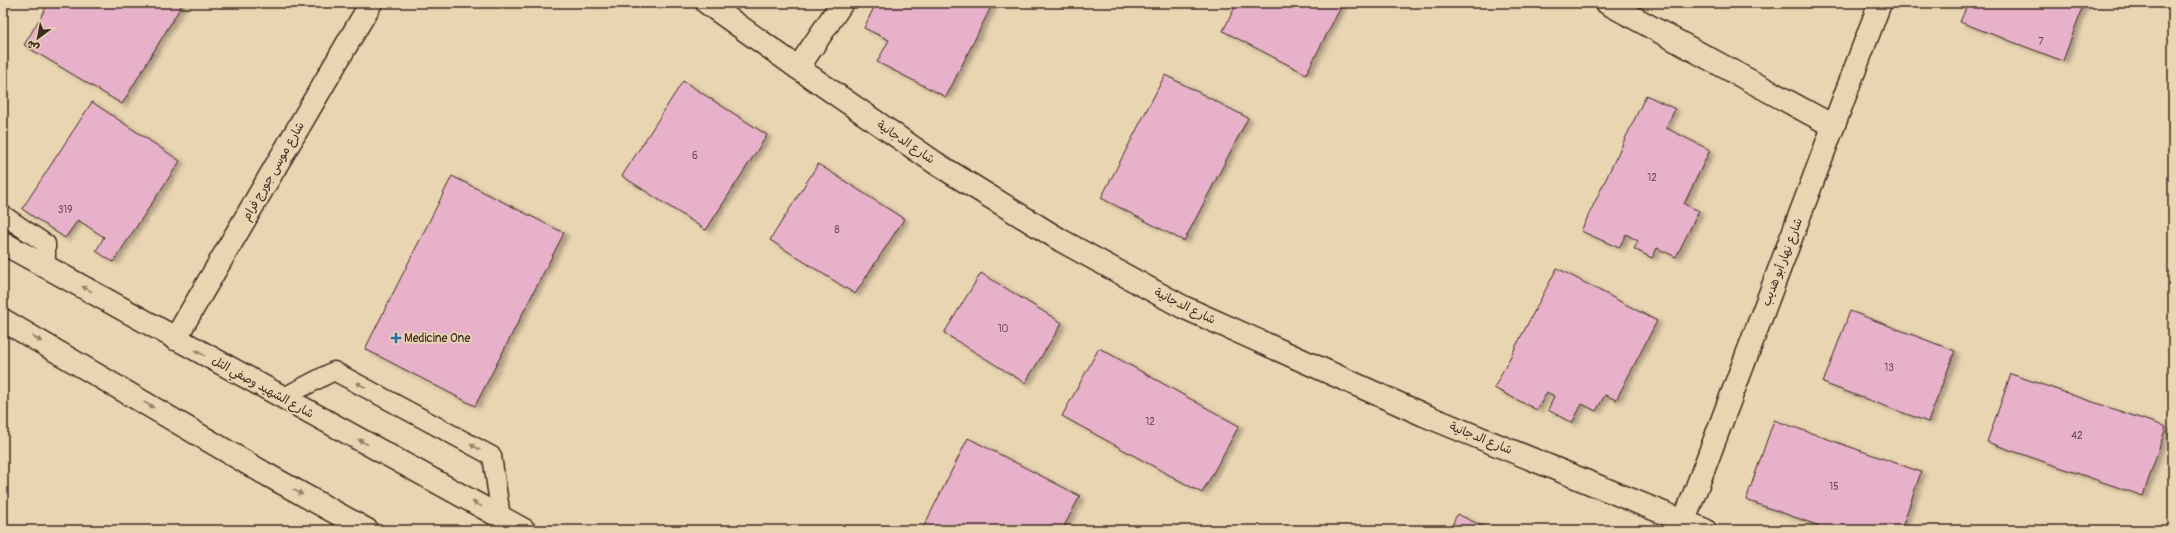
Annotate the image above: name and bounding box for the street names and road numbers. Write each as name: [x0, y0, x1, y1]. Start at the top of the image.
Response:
street label: شارع الدجانية: [873, 118, 937, 168]
street label: شارع موسى جورج فرام: [239, 119, 309, 224]
street label: شارع نهار أبو هديب: [1759, 216, 1807, 309]
street label: شارع الدجانية: [1151, 285, 1218, 329]
street label: شارع الشهيد وصفي التل: [208, 353, 317, 424]
street label: شارع الدجانية: [1447, 419, 1514, 459]

